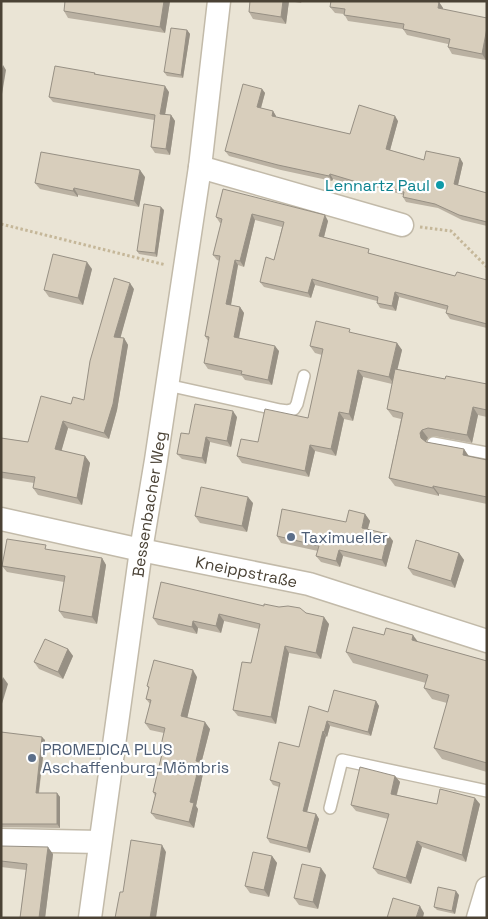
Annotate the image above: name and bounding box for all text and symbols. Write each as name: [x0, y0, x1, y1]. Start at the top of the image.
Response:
place label: Lennartz Paul: [325, 175, 430, 196]
marker: Lennartz Paul: [434, 179, 446, 191]
street label: Bessenbacher Weg: [127, 430, 171, 579]
place label: Taximueller: [301, 527, 388, 548]
marker: Taximueller: [285, 531, 297, 543]
street label: Kneippstraße: [193, 551, 299, 592]
place label: PROMEDICA PLUS Aschaffenburg-Mömbris: [42, 739, 229, 778]
marker: PROMEDICA PLUS Aschaffenburg-Mömbris: [26, 752, 38, 764]

